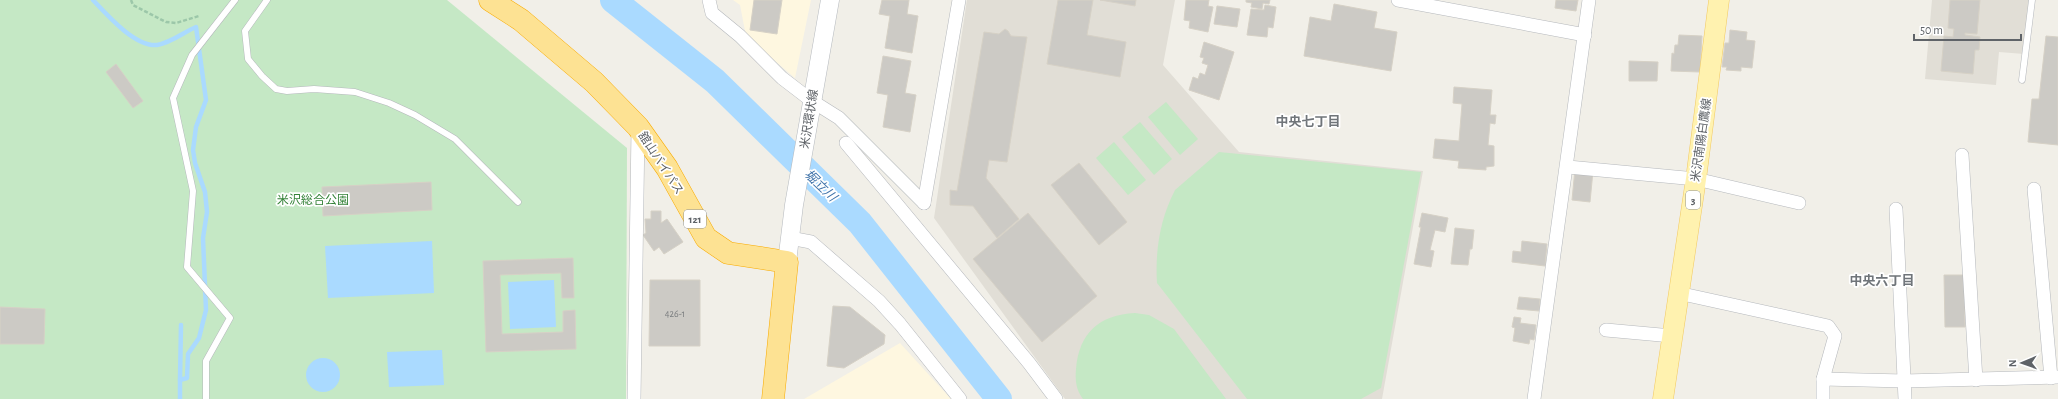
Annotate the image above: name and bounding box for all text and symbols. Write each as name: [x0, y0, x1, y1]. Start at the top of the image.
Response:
scale bar: [1914, 16, 2021, 42]
text: 50 m: [1920, 24, 1943, 36]
street label: 米沢環状線: [797, 88, 820, 150]
street label: 米沢南陽白鷹線: [1688, 97, 1713, 182]
district label: 中央七丁目: [1275, 115, 1341, 129]
street label: 舘山バイパス: [636, 130, 686, 196]
water label: 堀立川: [801, 167, 841, 206]
road number: 3: [1686, 191, 1700, 209]
park label: 米沢総合公園: [277, 193, 349, 206]
road number: 121: [684, 210, 706, 228]
district label: 中央六丁目: [1849, 274, 1915, 288]
house number: 426-1: [665, 309, 685, 319]
north arrow: [2002, 343, 2042, 383]
text: N: [2007, 359, 2018, 367]

